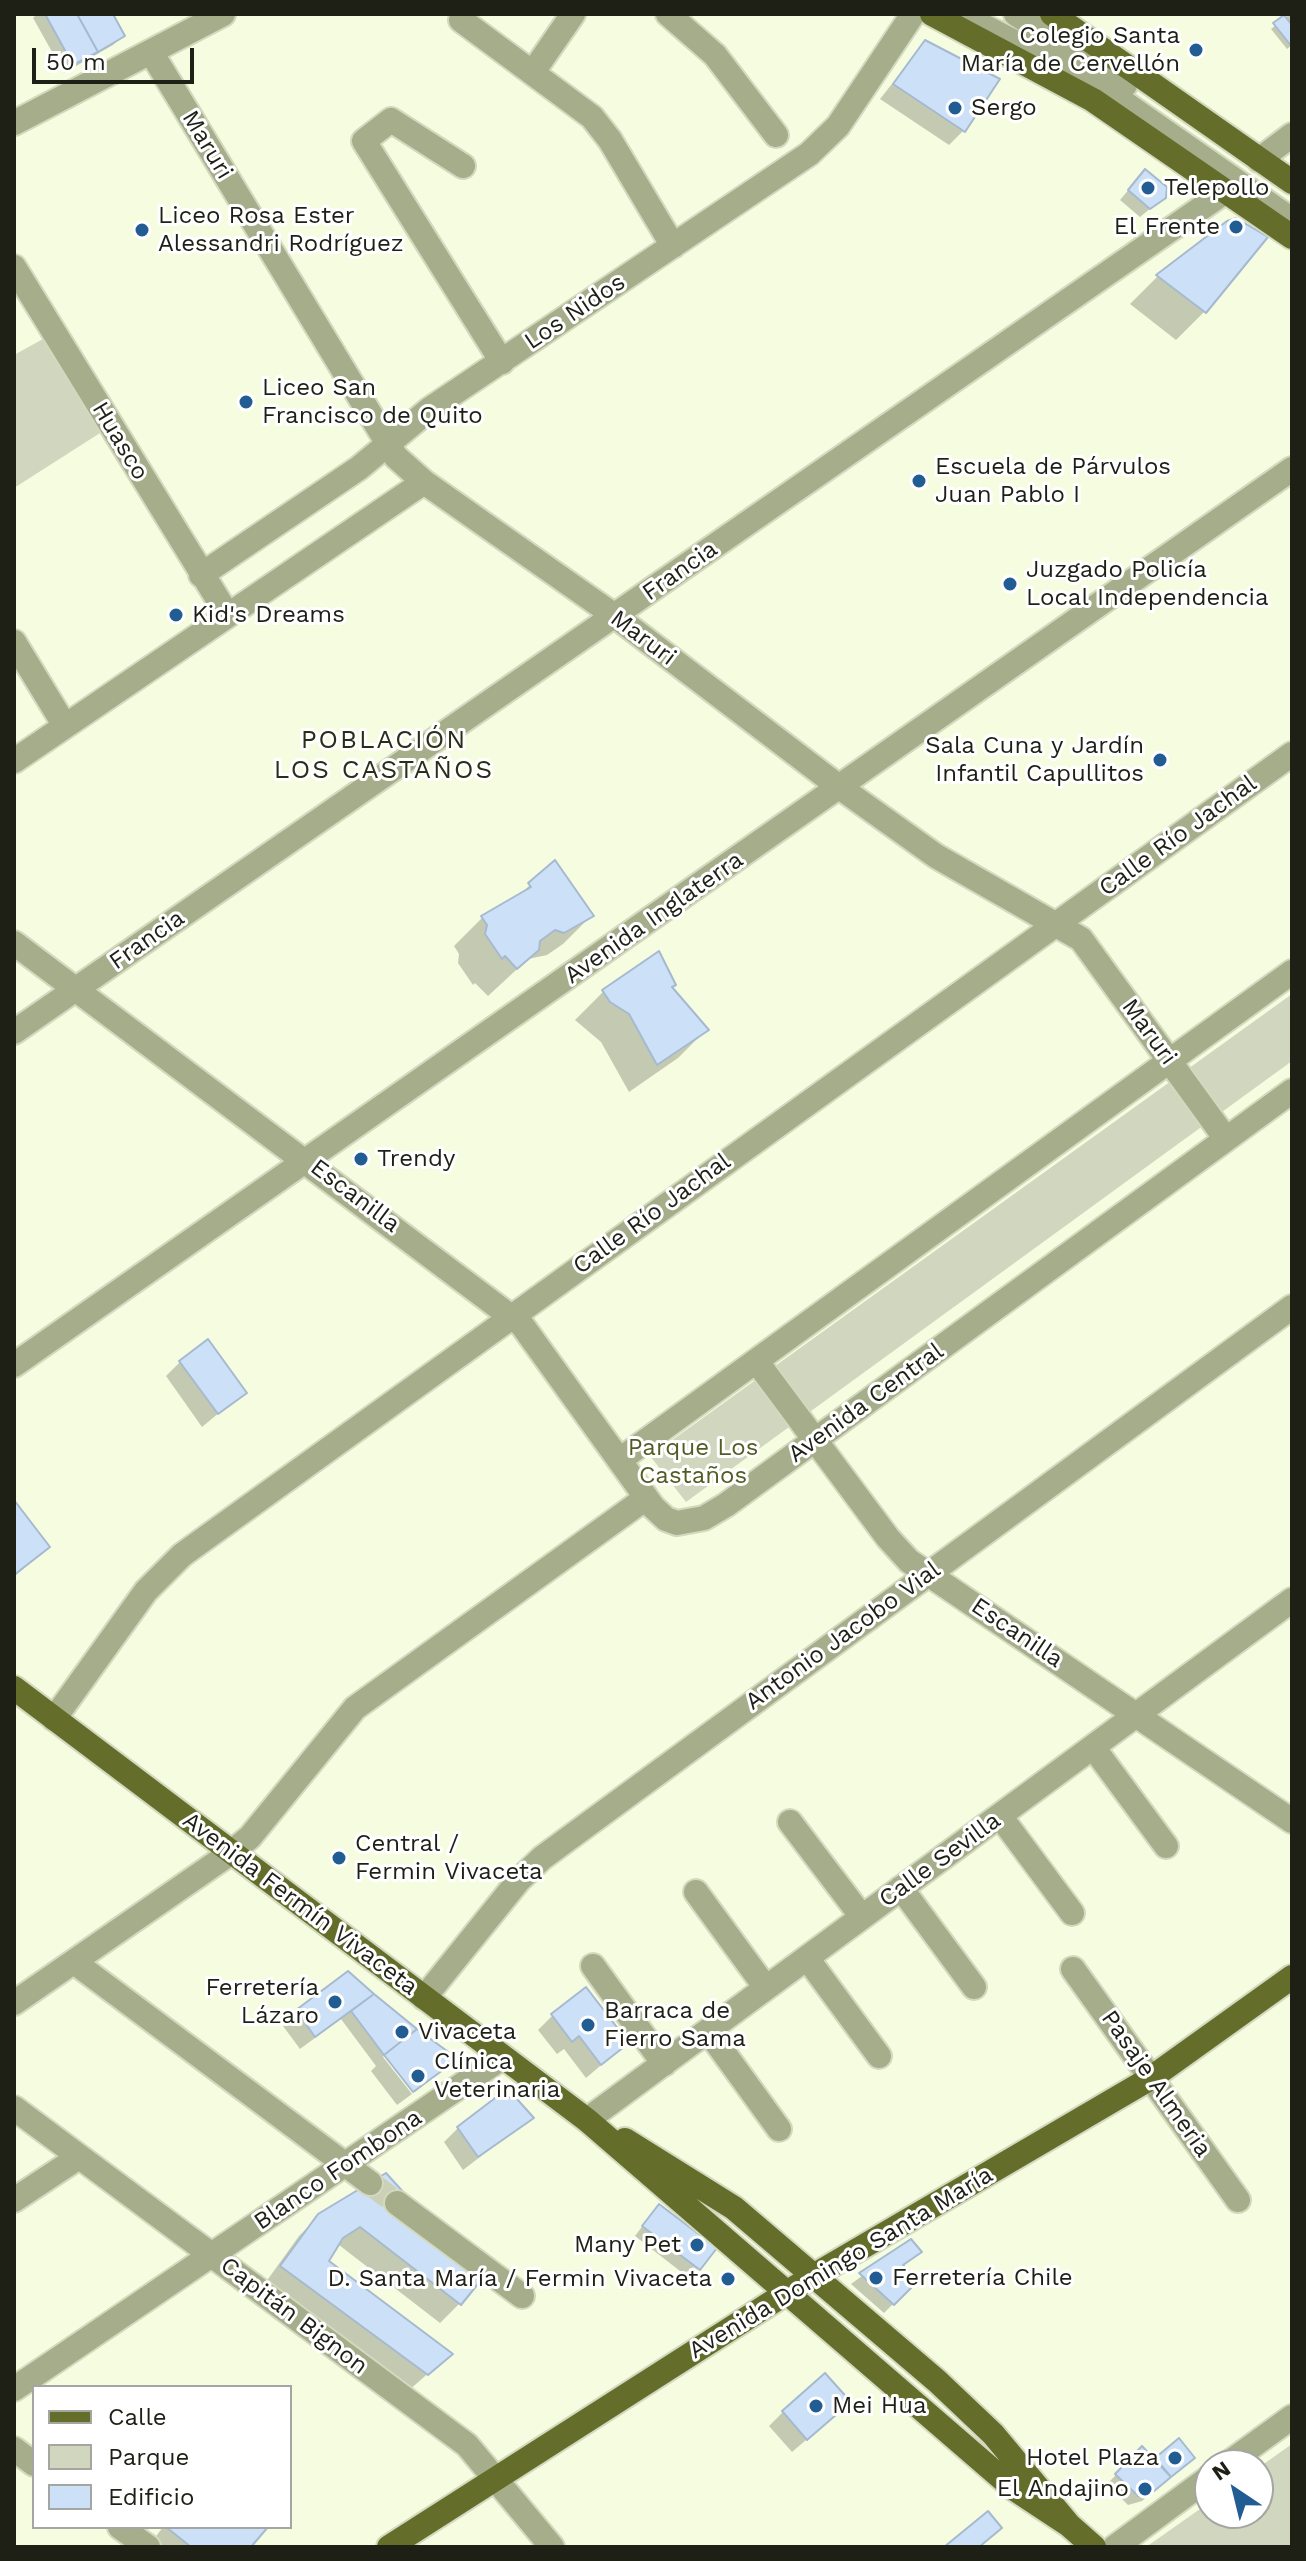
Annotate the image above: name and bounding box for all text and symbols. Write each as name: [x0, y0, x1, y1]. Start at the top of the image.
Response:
place label: Colegio Santa María de Cervellón: [961, 22, 1180, 78]
scale bar: [36, 32, 198, 82]
marker: Colegio Santa María de Cervellón: [1187, 41, 1205, 59]
text: 50 m: [46, 48, 106, 76]
place label: Sergo: [971, 94, 1037, 122]
marker: Sergo: [946, 99, 964, 117]
street label: Maruri: [175, 106, 239, 184]
place label: Telepollo: [1164, 174, 1269, 202]
marker: Telepollo: [1139, 179, 1157, 197]
place label: Liceo Rosa Ester Alessandri Rodríguez: [158, 202, 404, 258]
place label: El Frente: [1114, 213, 1220, 241]
marker: El Frente: [1227, 218, 1245, 236]
marker: Liceo Rosa Ester Alessandri Rodríguez: [133, 221, 151, 239]
street label: Los Nidos: [519, 268, 631, 356]
place label: Liceo San Francisco de Quito: [262, 374, 483, 430]
marker: Liceo San Francisco de Quito: [237, 393, 255, 411]
street label: Huasco: [85, 397, 155, 485]
place label: Escuela de Párvulos Juan Pablo I: [935, 453, 1171, 509]
marker: Escuela de Párvulos Juan Pablo I: [910, 472, 928, 490]
street label: Francia: [637, 535, 723, 607]
place label: Juzgado Policía Local Independencia: [1026, 556, 1269, 612]
marker: Juzgado Policía Local Independencia: [1001, 575, 1019, 593]
place label: Kid's Dreams: [192, 601, 345, 629]
street label: Maruri: [605, 604, 681, 672]
marker: Kid's Dreams: [167, 606, 185, 624]
district label: POBLACIÓN LOS CASTAÑOS: [274, 724, 494, 786]
place label: Sala Cuna y Jardín Infantil Capullitos: [925, 732, 1144, 788]
marker: Sala Cuna y Jardín Infantil Capullitos: [1151, 751, 1169, 769]
street label: Calle Río Jachal: [1094, 769, 1262, 903]
street label: Avenida Inglaterra: [559, 846, 749, 990]
street label: Francia: [104, 904, 190, 976]
street label: Maruri: [1115, 993, 1183, 1071]
place label: Trendy: [377, 1145, 455, 1173]
street label: Calle Río Jachal: [568, 1147, 736, 1281]
marker: Trendy: [352, 1150, 370, 1168]
street label: Escanilla: [305, 1153, 405, 1239]
street label: Avenida Central: [783, 1337, 949, 1469]
park label: Parque Los Castaños: [628, 1434, 758, 1490]
street label: Antonio Jacobo Vial: [740, 1556, 946, 1716]
street label: Escanilla: [966, 1592, 1068, 1674]
street label: Avenida Fermín Vivaceta: [177, 1806, 423, 2002]
street label: Calle Sevilla: [874, 1806, 1006, 1914]
place label: Central / Fermin Vivaceta: [355, 1830, 543, 1886]
marker: Central / Fermin Vivaceta: [330, 1849, 348, 1867]
place label: Ferretería Lázaro: [205, 1974, 319, 2030]
marker: Ferretería Lázaro: [326, 1993, 344, 2011]
place label: Barraca de Fierro Sama: [604, 1997, 746, 2053]
street label: Pasaje Almeria: [1095, 2005, 1217, 2163]
marker: Barraca de Fierro Sama: [579, 2016, 597, 2034]
place label: Vivaceta: [418, 2018, 516, 2046]
marker: Vivaceta: [393, 2023, 411, 2041]
place label: Clínica Veterinaria: [434, 2048, 560, 2104]
marker: Clínica Veterinaria: [409, 2067, 427, 2085]
street label: Blanco Fombona: [249, 2103, 427, 2237]
street label: Avenida Domingo Santa María: [684, 2161, 998, 2365]
place label: Many Pet: [574, 2231, 681, 2259]
marker: Many Pet: [688, 2236, 706, 2254]
street label: Capitán Bignon: [215, 2251, 373, 2381]
place label: Ferretería Chile: [892, 2264, 1073, 2292]
place label: D. Santa María / Fermin Vivaceta: [328, 2265, 712, 2293]
marker: Ferretería Chile: [867, 2269, 885, 2287]
marker: D. Santa María / Fermin Vivaceta: [719, 2270, 737, 2288]
legend: [32, 2385, 292, 2529]
place label: Mei Hua: [832, 2392, 927, 2420]
marker: Mei Hua: [807, 2397, 825, 2415]
text: Calle: [108, 2403, 167, 2431]
text: Parque: [108, 2443, 189, 2471]
place label: Hotel Plaza: [1026, 2444, 1159, 2472]
marker: Hotel Plaza: [1166, 2449, 1184, 2467]
north arrow: [1194, 2449, 1274, 2529]
text: N: [1207, 2456, 1235, 2485]
place label: El Andajino: [997, 2475, 1129, 2503]
marker: El Andajino: [1136, 2480, 1154, 2498]
text: Edificio: [108, 2483, 194, 2511]

